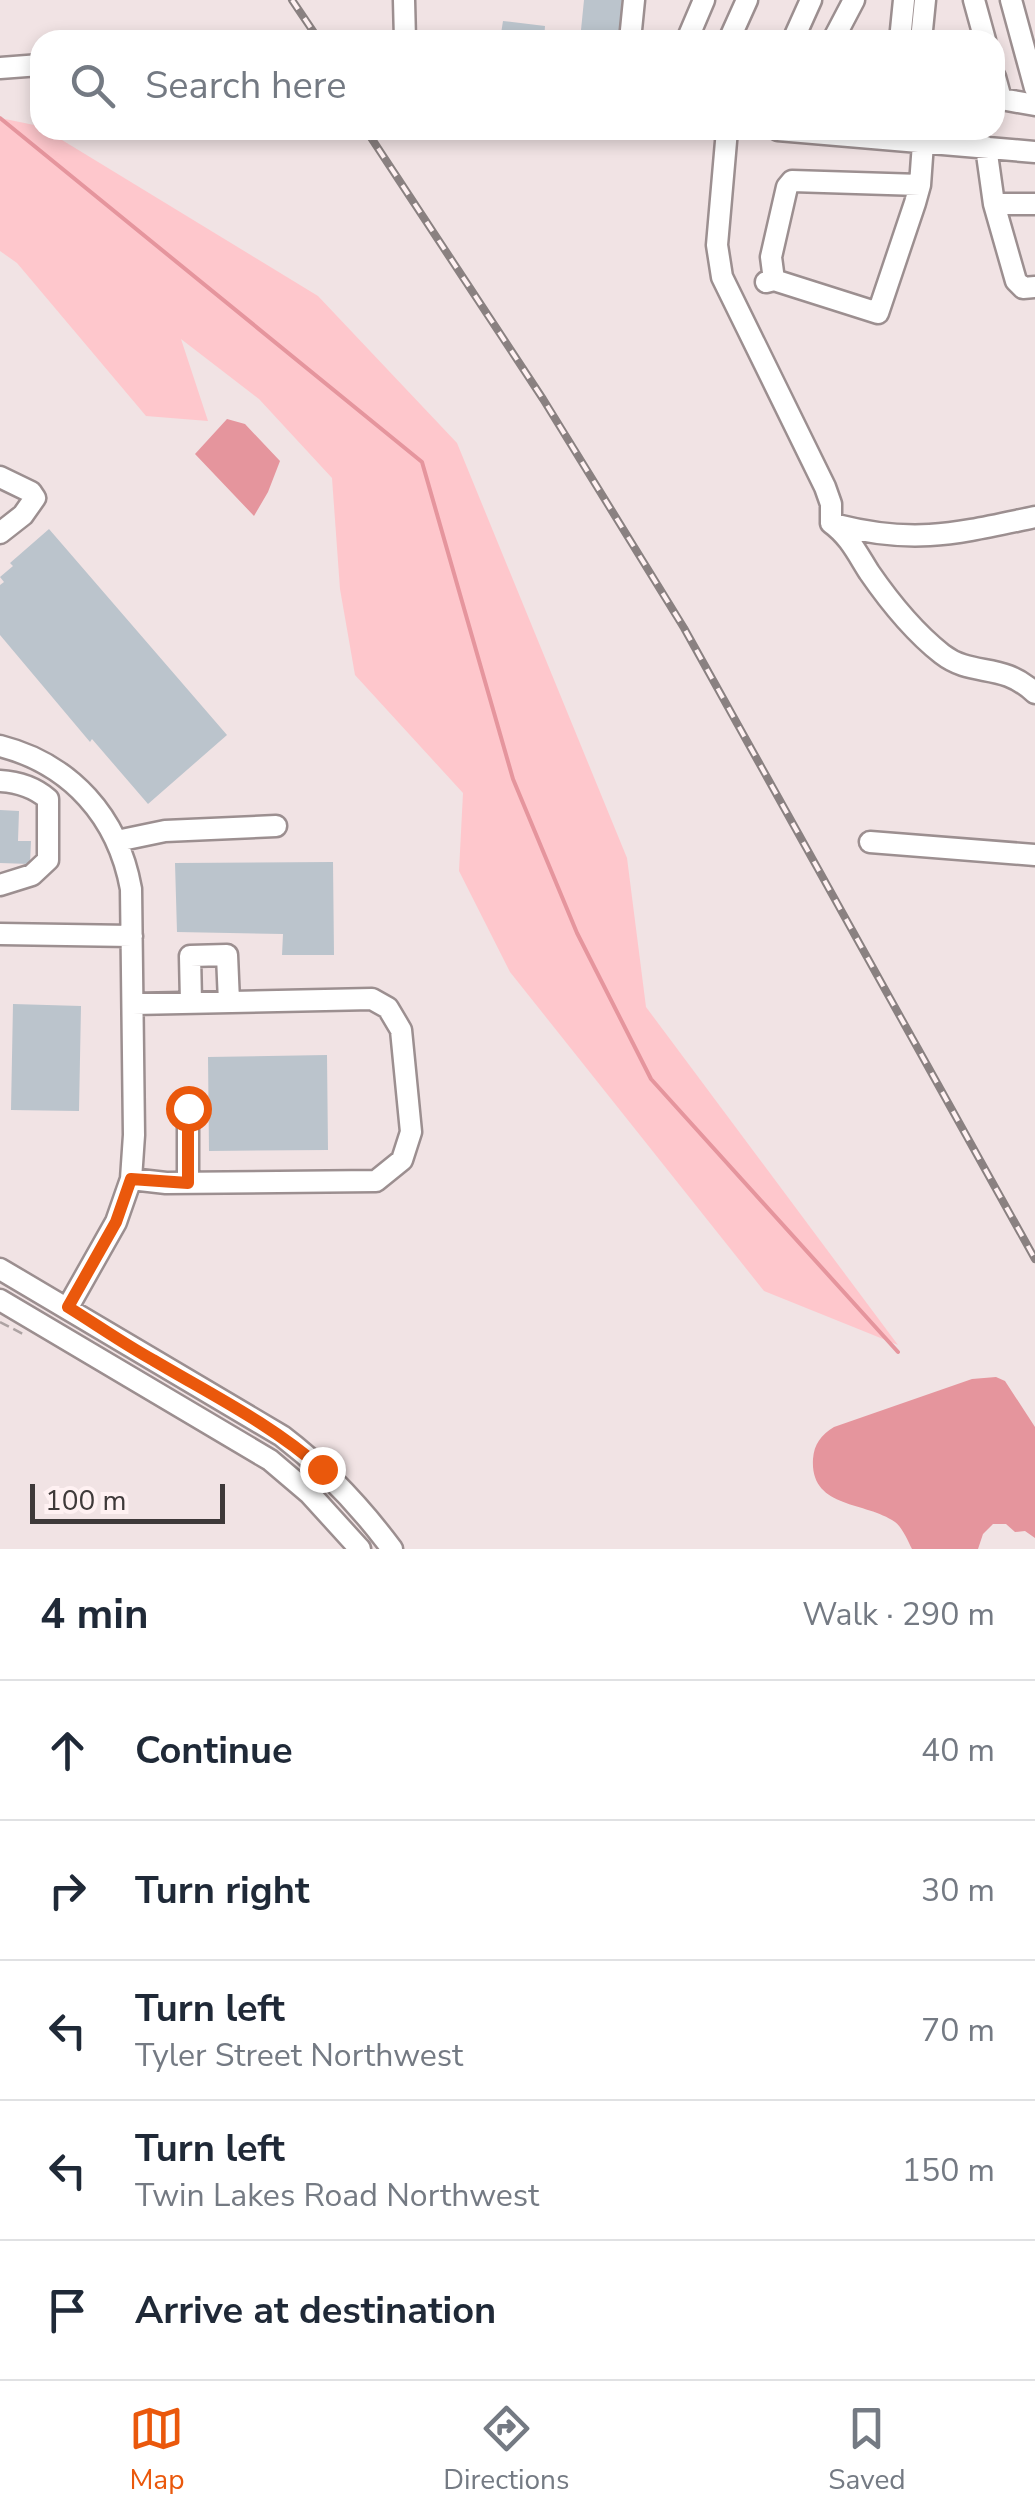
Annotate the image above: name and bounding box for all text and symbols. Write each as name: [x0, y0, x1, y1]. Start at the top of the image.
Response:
search box: [30, 30, 1005, 140]
icon: search: [65, 58, 120, 113]
text: Search here: [145, 60, 346, 111]
route start: [166, 1086, 212, 1132]
route end: [300, 1447, 346, 1493]
scale bar: [30, 1479, 225, 1524]
text: 100 m: [45, 1482, 127, 1520]
text: 4 min: [40, 1586, 149, 1643]
text: Walk · 290 m: [802, 1593, 995, 1636]
icon: ahead: [40, 1723, 95, 1778]
text: Continue: [135, 1725, 293, 1776]
text: 40 m: [921, 1729, 995, 1772]
icon: right: [40, 1863, 95, 1918]
text: Turn right: [135, 1865, 310, 1916]
text: 30 m: [921, 1869, 995, 1912]
text: Turn left: [135, 1983, 285, 2034]
icon: left: [40, 2003, 95, 2058]
text: 70 m: [921, 2009, 995, 2052]
text: Tyler Street Northwest: [135, 2034, 463, 2077]
text: Turn left: [135, 2123, 285, 2174]
icon: left: [40, 2143, 95, 2198]
text: 150 m: [902, 2149, 995, 2192]
text: Twin Lakes Road Northwest: [135, 2174, 539, 2217]
icon: arrive: [40, 2283, 95, 2338]
text: Arrive at destination: [135, 2285, 496, 2336]
tab: Map: [129, 2401, 184, 2499]
tab: Directions: [443, 2401, 569, 2499]
tab: Saved: [828, 2401, 906, 2499]

